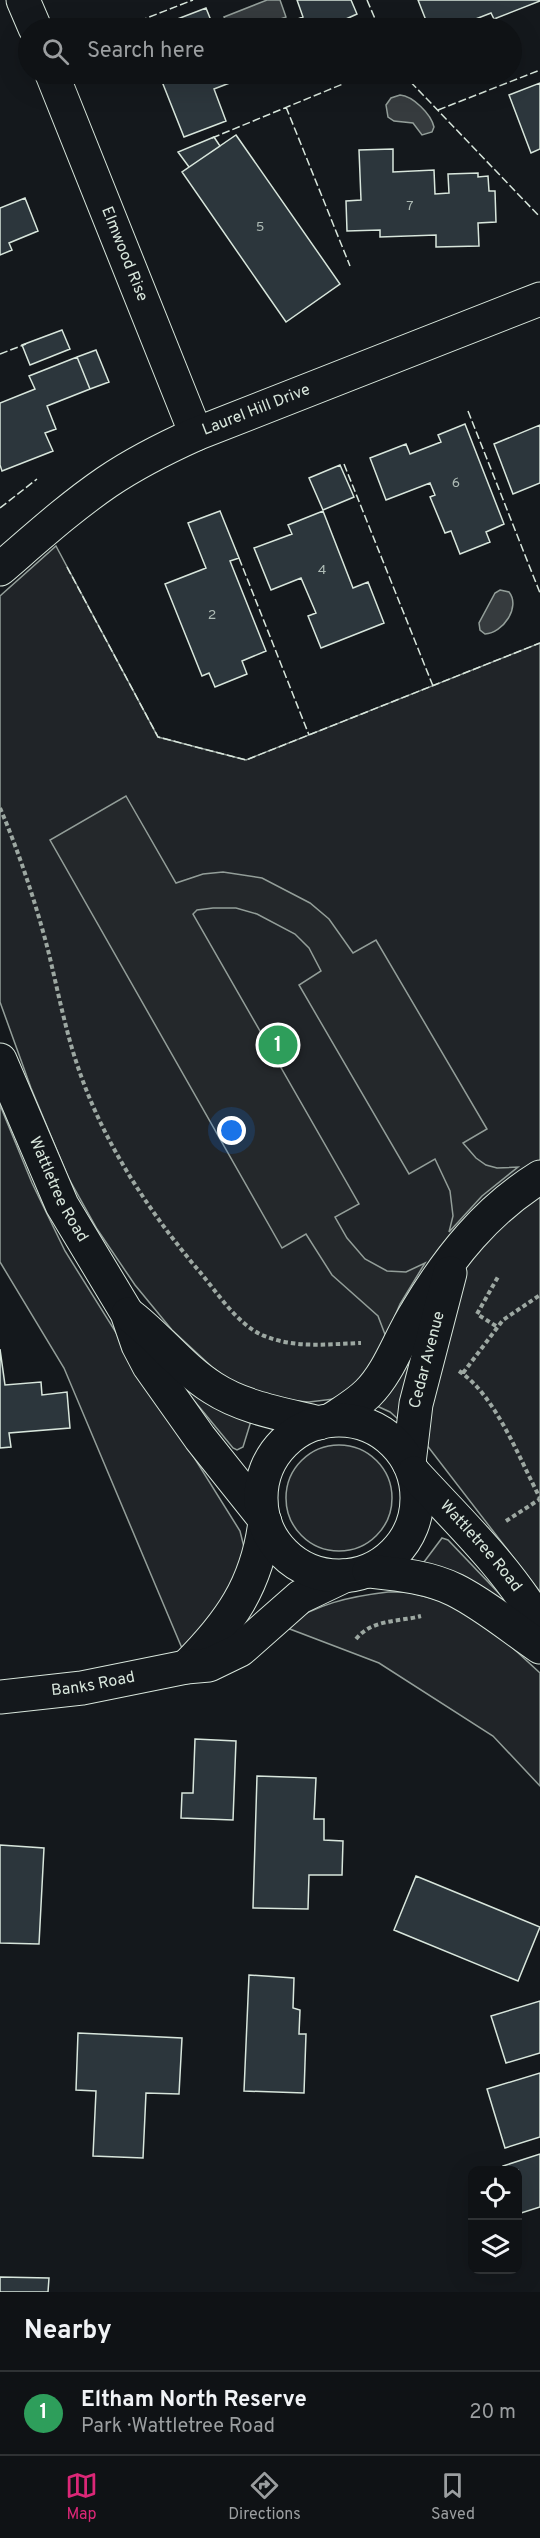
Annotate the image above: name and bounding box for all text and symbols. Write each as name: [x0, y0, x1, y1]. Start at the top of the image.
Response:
search box: [18, 18, 522, 84]
icon: search: [39, 35, 72, 68]
text: Search here: [87, 38, 205, 65]
house number: 7: [406, 198, 414, 215]
street label: Elmwood Rise: [96, 204, 152, 304]
house number: 5: [256, 219, 264, 236]
street label: Laurel Hill Drive: [199, 380, 313, 441]
house number: 6: [452, 475, 460, 492]
house number: 4: [318, 562, 326, 579]
house number: 2: [208, 607, 216, 624]
pin: 1: [258, 1022, 298, 1068]
your location: [217, 1116, 246, 1145]
street label: Wattletree Road: [24, 1134, 92, 1246]
street label: Cedar Avenue: [405, 1309, 450, 1411]
street label: Wattletree Road: [435, 1496, 526, 1596]
street label: Banks Road: [50, 1668, 137, 1701]
map controls: [468, 2166, 522, 2274]
button: locate: [468, 2166, 522, 2220]
button: layers: [468, 2220, 522, 2274]
text: Nearby: [24, 2315, 112, 2348]
text: Eltham North Reserve: [81, 2387, 307, 2414]
text: 1: [40, 2400, 48, 2426]
text: 20 m: [469, 2400, 516, 2426]
text: Park · Wattletree Road: [81, 2414, 275, 2440]
tab: Map: [65, 2469, 98, 2525]
tab: Directions: [228, 2469, 301, 2525]
tab: Saved: [431, 2469, 475, 2525]

